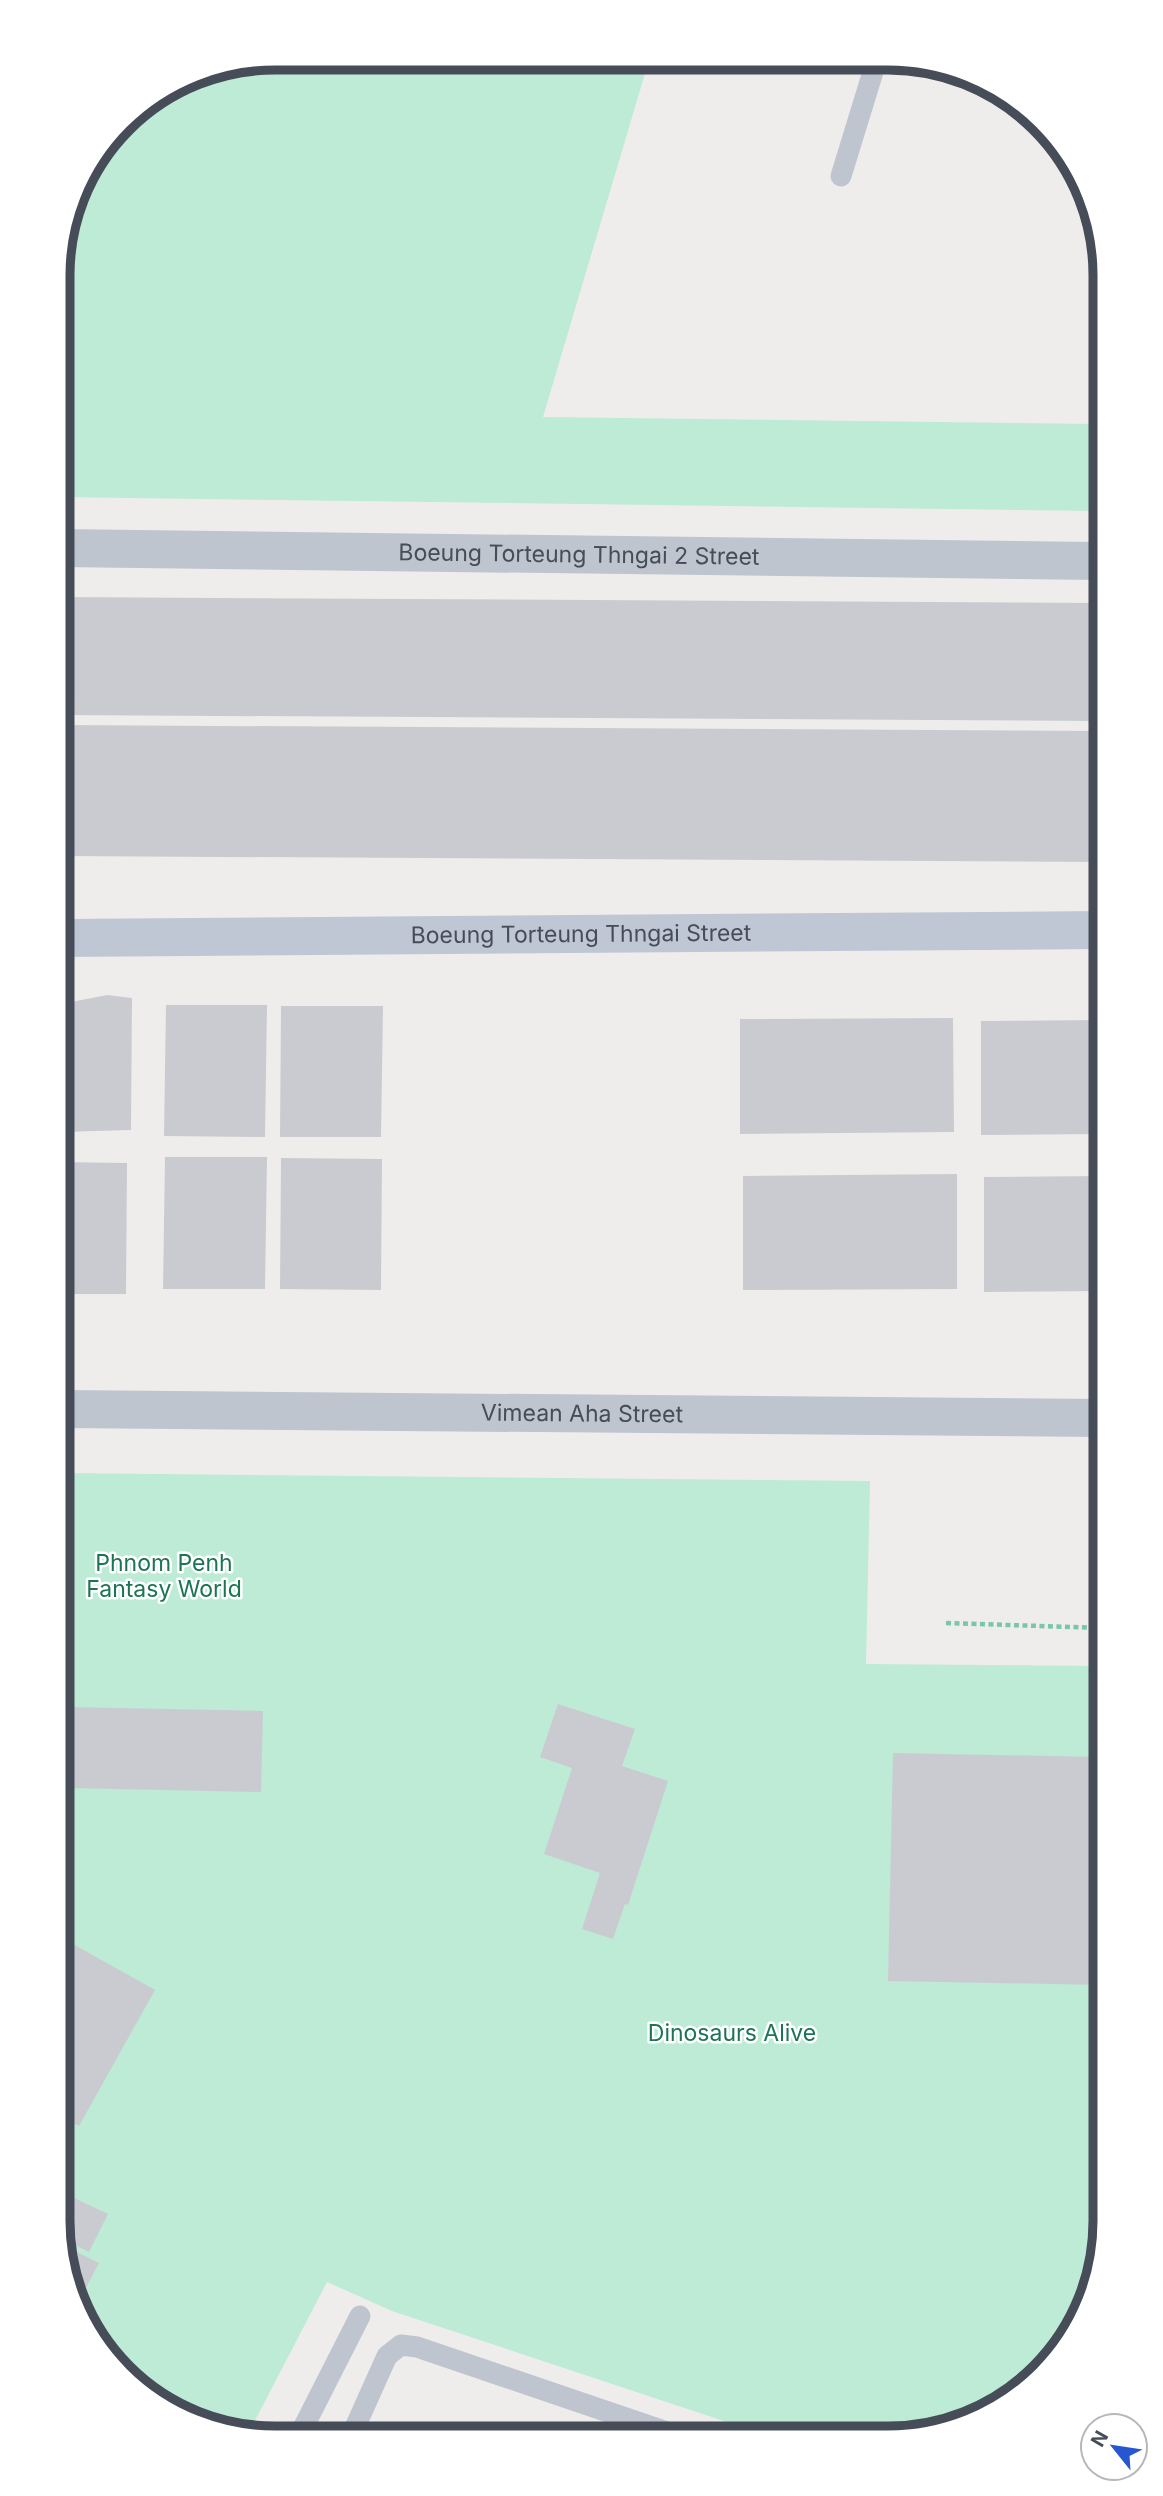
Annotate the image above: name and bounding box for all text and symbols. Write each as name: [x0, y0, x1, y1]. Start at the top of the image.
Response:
street label: Boeung Torteung Thngai 2 Street: [398, 538, 760, 571]
street label: Boeung Torteung Thngai Street: [411, 919, 752, 949]
street label: Vimean Aha Street: [481, 1399, 684, 1428]
park label: Phnom Penh Fantasy World: [86, 1549, 242, 1603]
park label: Dinosaurs Alive: [648, 2019, 816, 2047]
north arrow: [1079, 2412, 1149, 2482]
text: N: [1086, 2427, 1113, 2451]

